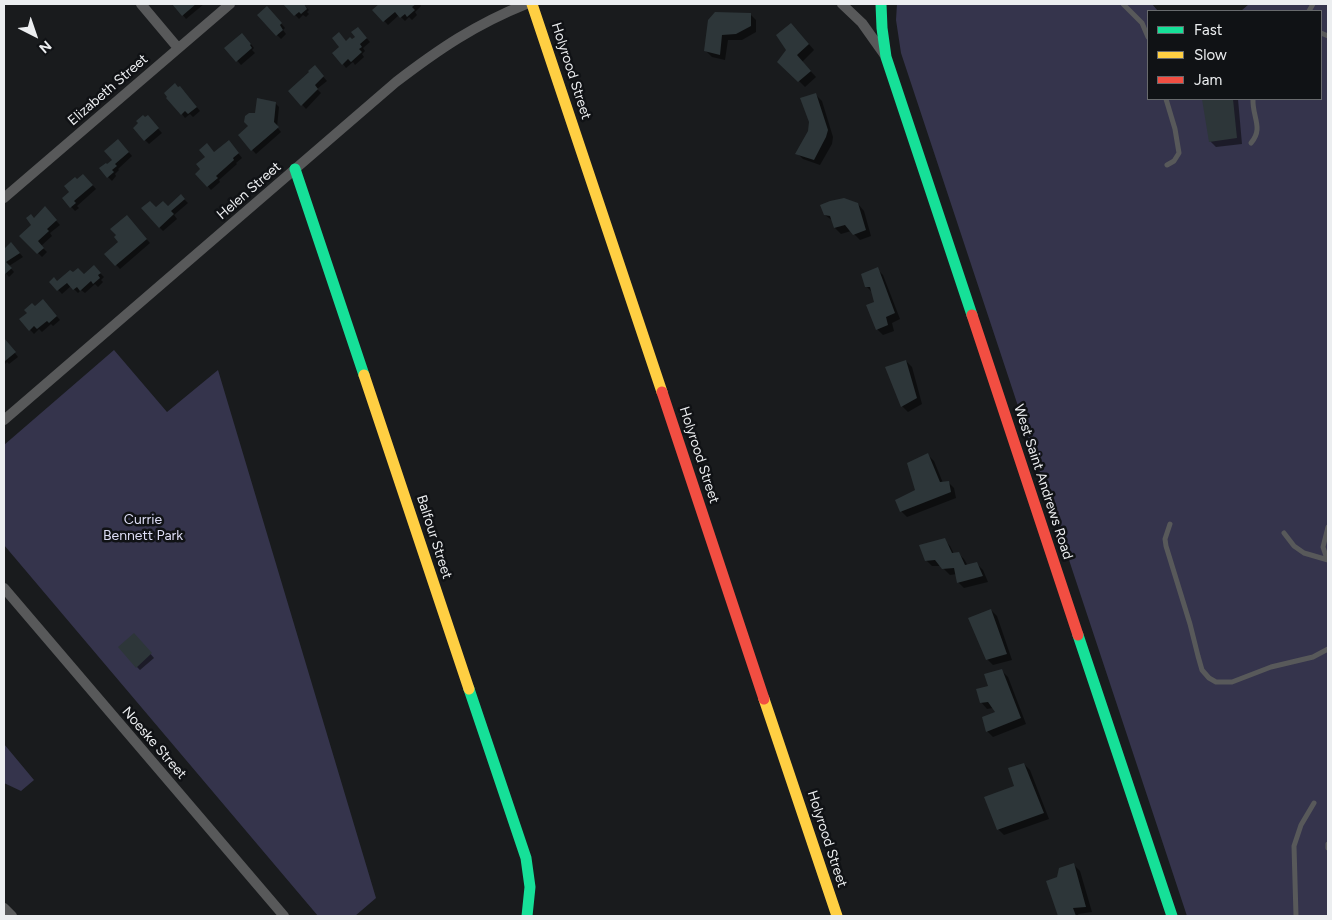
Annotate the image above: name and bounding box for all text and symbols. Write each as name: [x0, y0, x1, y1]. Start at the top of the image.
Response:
north arrow: [10, 10, 60, 60]
legend: [1147, 10, 1322, 100]
street label: Holyrood Street: [547, 20, 595, 122]
text: Fast: [1194, 21, 1222, 39]
text: N: [36, 37, 55, 57]
text: Slow: [1194, 46, 1227, 64]
street label: Elizabeth Street: [65, 51, 151, 129]
text: Jam: [1194, 71, 1222, 89]
street label: Helen Street: [214, 159, 284, 223]
street label: West Saint Andrews Road: [1010, 402, 1076, 562]
street label: Holyrood Street: [675, 404, 723, 506]
street label: Balfour Street: [413, 493, 455, 581]
park label: Currie Bennett Park: [103, 512, 183, 544]
street label: Noeske Street: [118, 704, 190, 782]
street label: Holyrood Street: [803, 788, 851, 890]

